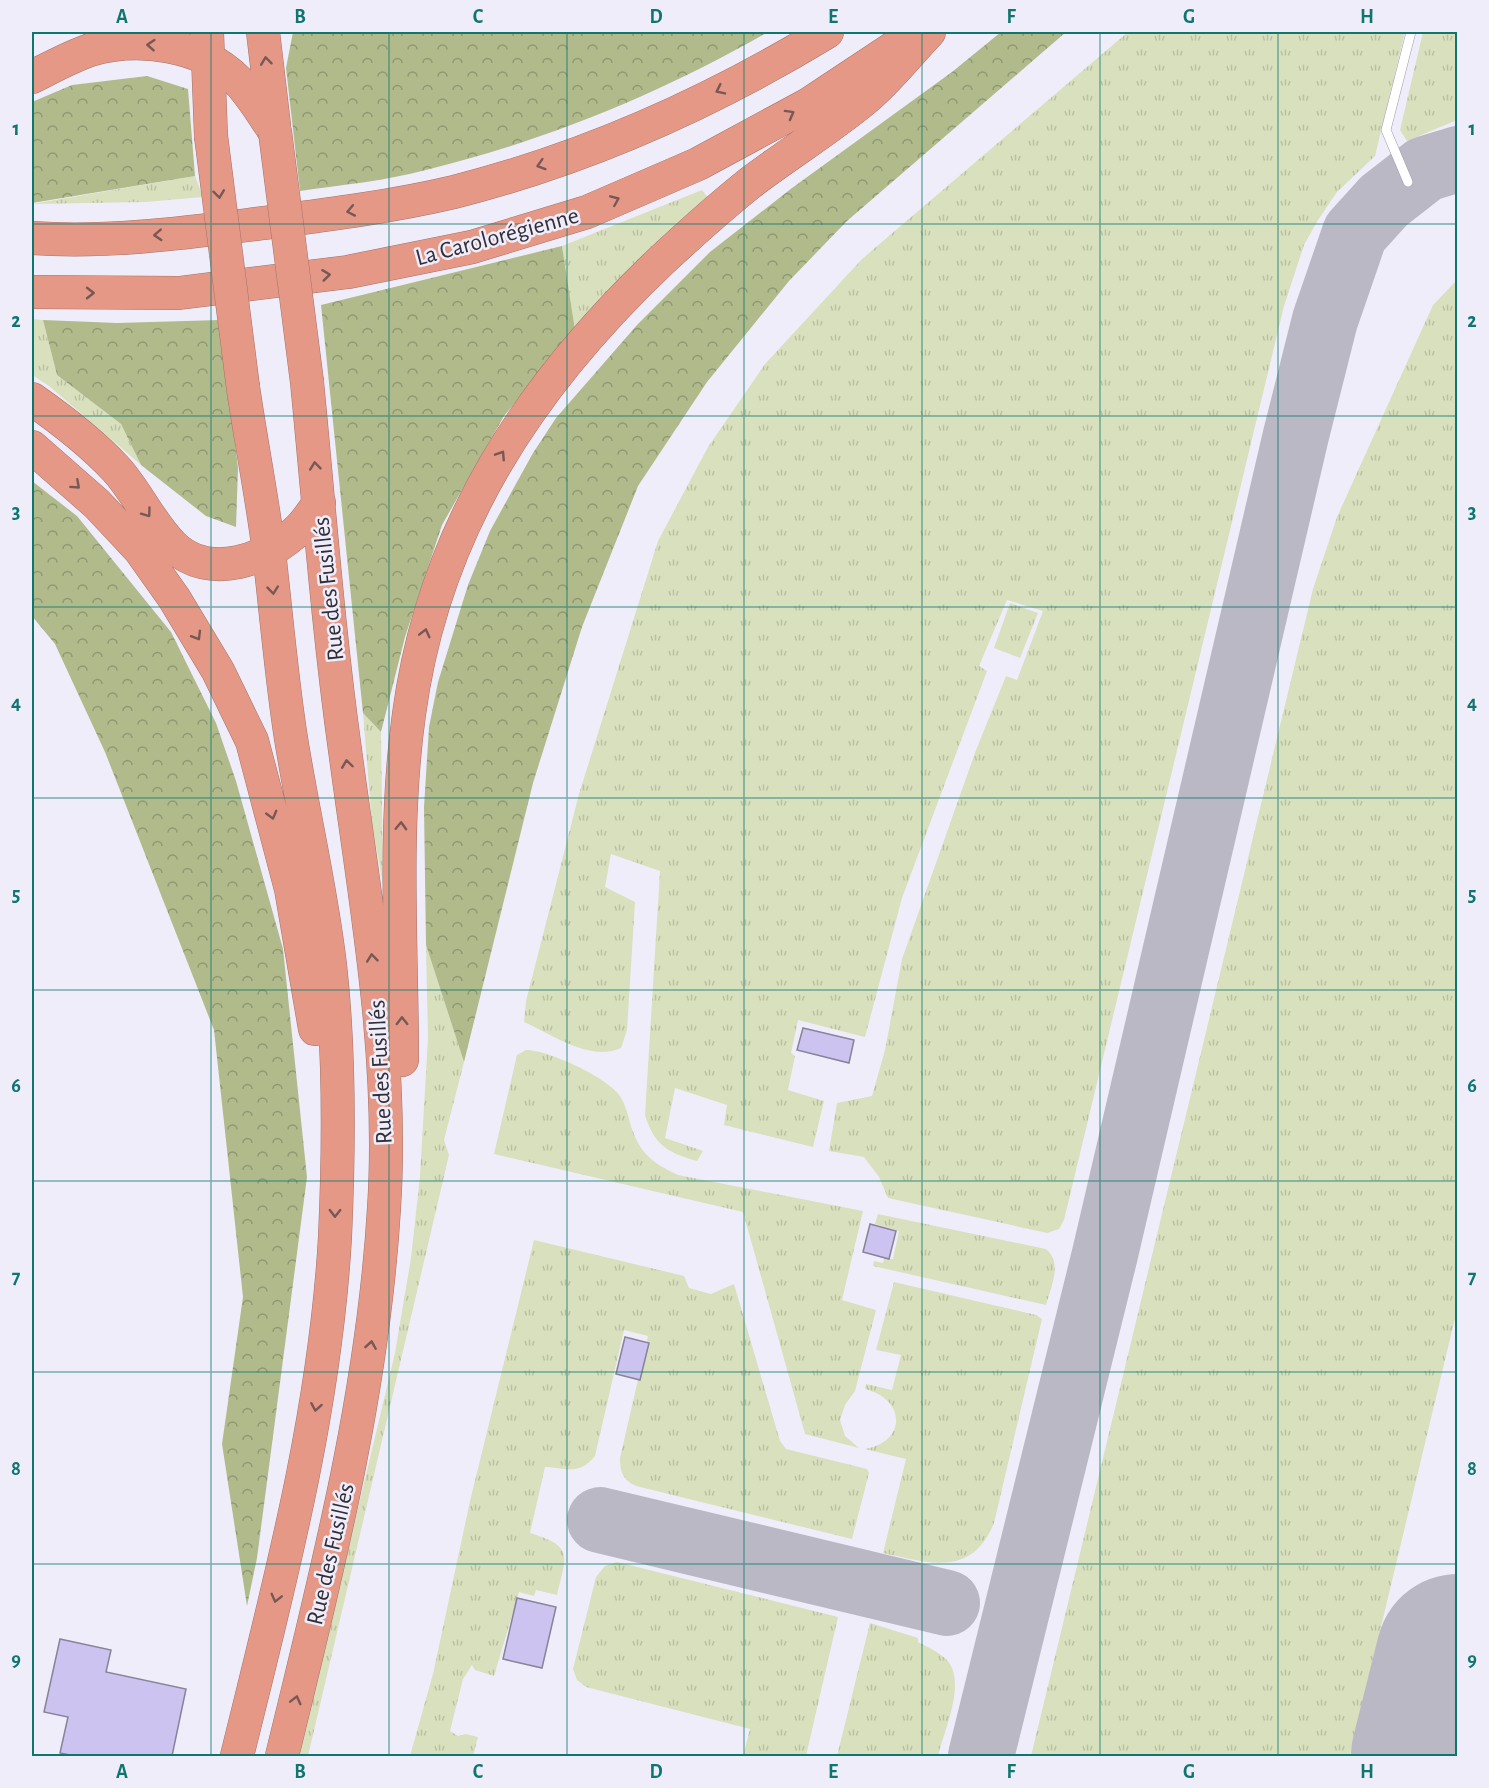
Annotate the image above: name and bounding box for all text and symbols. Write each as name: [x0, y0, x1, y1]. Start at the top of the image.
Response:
text: A: [116, 7, 128, 27]
text: B: [294, 7, 306, 27]
text: C: [473, 7, 484, 27]
text: D: [649, 7, 663, 27]
text: E: [828, 7, 838, 27]
text: F: [1006, 7, 1016, 27]
text: G: [1183, 7, 1195, 27]
text: H: [1360, 7, 1374, 27]
one-way arrow: [147, 39, 156, 52]
one-way arrow: [260, 57, 273, 66]
one-way arrow: [716, 83, 727, 95]
one-way arrow: [784, 110, 795, 121]
text: 1: [12, 119, 20, 139]
text: 1: [1468, 119, 1476, 139]
one-way arrow: [536, 158, 547, 170]
one-way arrow: [212, 189, 224, 198]
one-way arrow: [609, 195, 620, 207]
one-way arrow: [347, 204, 357, 217]
street label: La Carolorégienne: [413, 204, 582, 270]
one-way arrow: [153, 229, 162, 242]
one-way arrow: [321, 269, 330, 282]
one-way arrow: [85, 287, 94, 300]
text: 2: [11, 311, 21, 331]
text: 2: [1467, 311, 1477, 331]
one-way arrow: [494, 451, 505, 462]
one-way arrow: [309, 462, 322, 471]
one-way arrow: [69, 478, 80, 489]
text: 3: [12, 502, 20, 522]
text: 3: [1468, 502, 1476, 522]
one-way arrow: [140, 506, 151, 517]
street label: Rue des Fusillés: [310, 516, 348, 662]
one-way arrow: [266, 585, 279, 594]
one-way arrow: [418, 628, 431, 638]
one-way arrow: [190, 630, 201, 640]
text: 4: [11, 693, 21, 713]
text: 4: [1467, 693, 1477, 713]
one-way arrow: [341, 760, 353, 769]
one-way arrow: [264, 810, 277, 820]
one-way arrow: [395, 822, 407, 831]
text: 5: [12, 885, 20, 905]
text: 5: [1468, 885, 1476, 905]
one-way arrow: [366, 953, 379, 962]
street label: Rue des Fusillés: [365, 999, 397, 1145]
one-way arrow: [395, 1017, 408, 1026]
text: 6: [11, 1076, 21, 1096]
text: 6: [1467, 1076, 1477, 1096]
one-way arrow: [329, 1209, 341, 1218]
text: 7: [12, 1267, 21, 1287]
text: 7: [1468, 1267, 1477, 1287]
one-way arrow: [364, 1340, 376, 1349]
one-way arrow: [310, 1403, 322, 1412]
text: 8: [11, 1459, 21, 1479]
text: 8: [1467, 1459, 1477, 1479]
street label: Rue des Fusillés: [303, 1481, 359, 1627]
one-way arrow: [270, 1593, 283, 1603]
text: 9: [11, 1650, 21, 1670]
text: 9: [1467, 1650, 1477, 1670]
one-way arrow: [289, 1695, 302, 1705]
text: A: [116, 1762, 128, 1782]
text: B: [294, 1762, 306, 1782]
text: C: [473, 1762, 484, 1782]
text: D: [649, 1762, 663, 1782]
text: E: [828, 1762, 838, 1782]
text: F: [1006, 1762, 1016, 1782]
text: G: [1183, 1762, 1195, 1782]
text: H: [1360, 1762, 1374, 1782]

